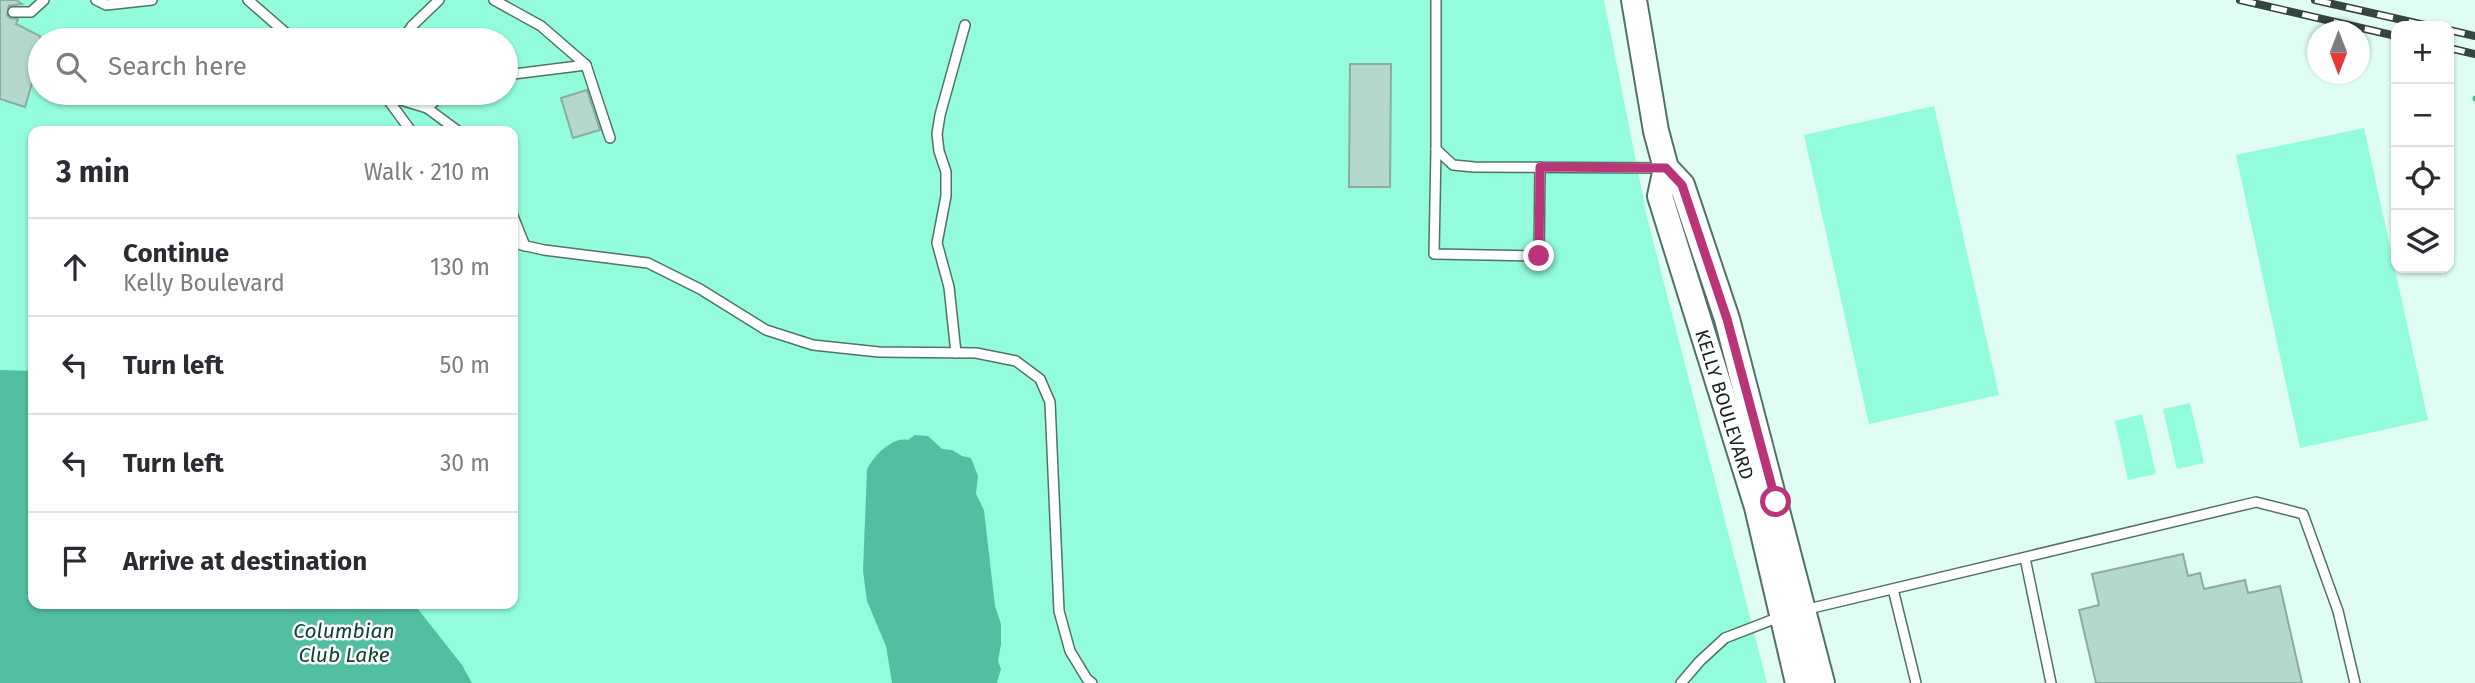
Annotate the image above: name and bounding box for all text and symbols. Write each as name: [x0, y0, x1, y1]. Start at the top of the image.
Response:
north arrow: [2307, 21, 2370, 84]
map controls: [2391, 21, 2454, 273]
button: +: [2391, 21, 2454, 84]
search box: [28, 28, 518, 105]
icon: search: [52, 48, 90, 86]
text: Search here: [108, 51, 247, 82]
button: −: [2391, 84, 2454, 147]
button: locate: [2391, 147, 2454, 210]
text: 3 min: [56, 154, 130, 190]
text: Walk · 210 m: [364, 158, 490, 186]
button: layers: [2391, 210, 2454, 273]
text: Continue: [123, 238, 229, 269]
route end: [1523, 240, 1554, 271]
icon: ahead: [56, 248, 94, 286]
text: 130 m: [430, 253, 490, 281]
text: Kelly Boulevard: [123, 269, 285, 297]
street label: KELLY BOULEVARD: [1690, 327, 1759, 482]
icon: left: [56, 346, 94, 384]
text: Turn left: [123, 350, 224, 381]
text: 50 m: [440, 351, 490, 379]
icon: left: [56, 444, 94, 482]
text: Turn left: [123, 448, 224, 479]
text: 30 m: [440, 449, 490, 477]
route start: [1760, 486, 1791, 517]
icon: arrive: [56, 542, 94, 580]
text: Arrive at destination: [123, 546, 367, 577]
water label: Columbian Club Lake: [293, 618, 395, 668]

